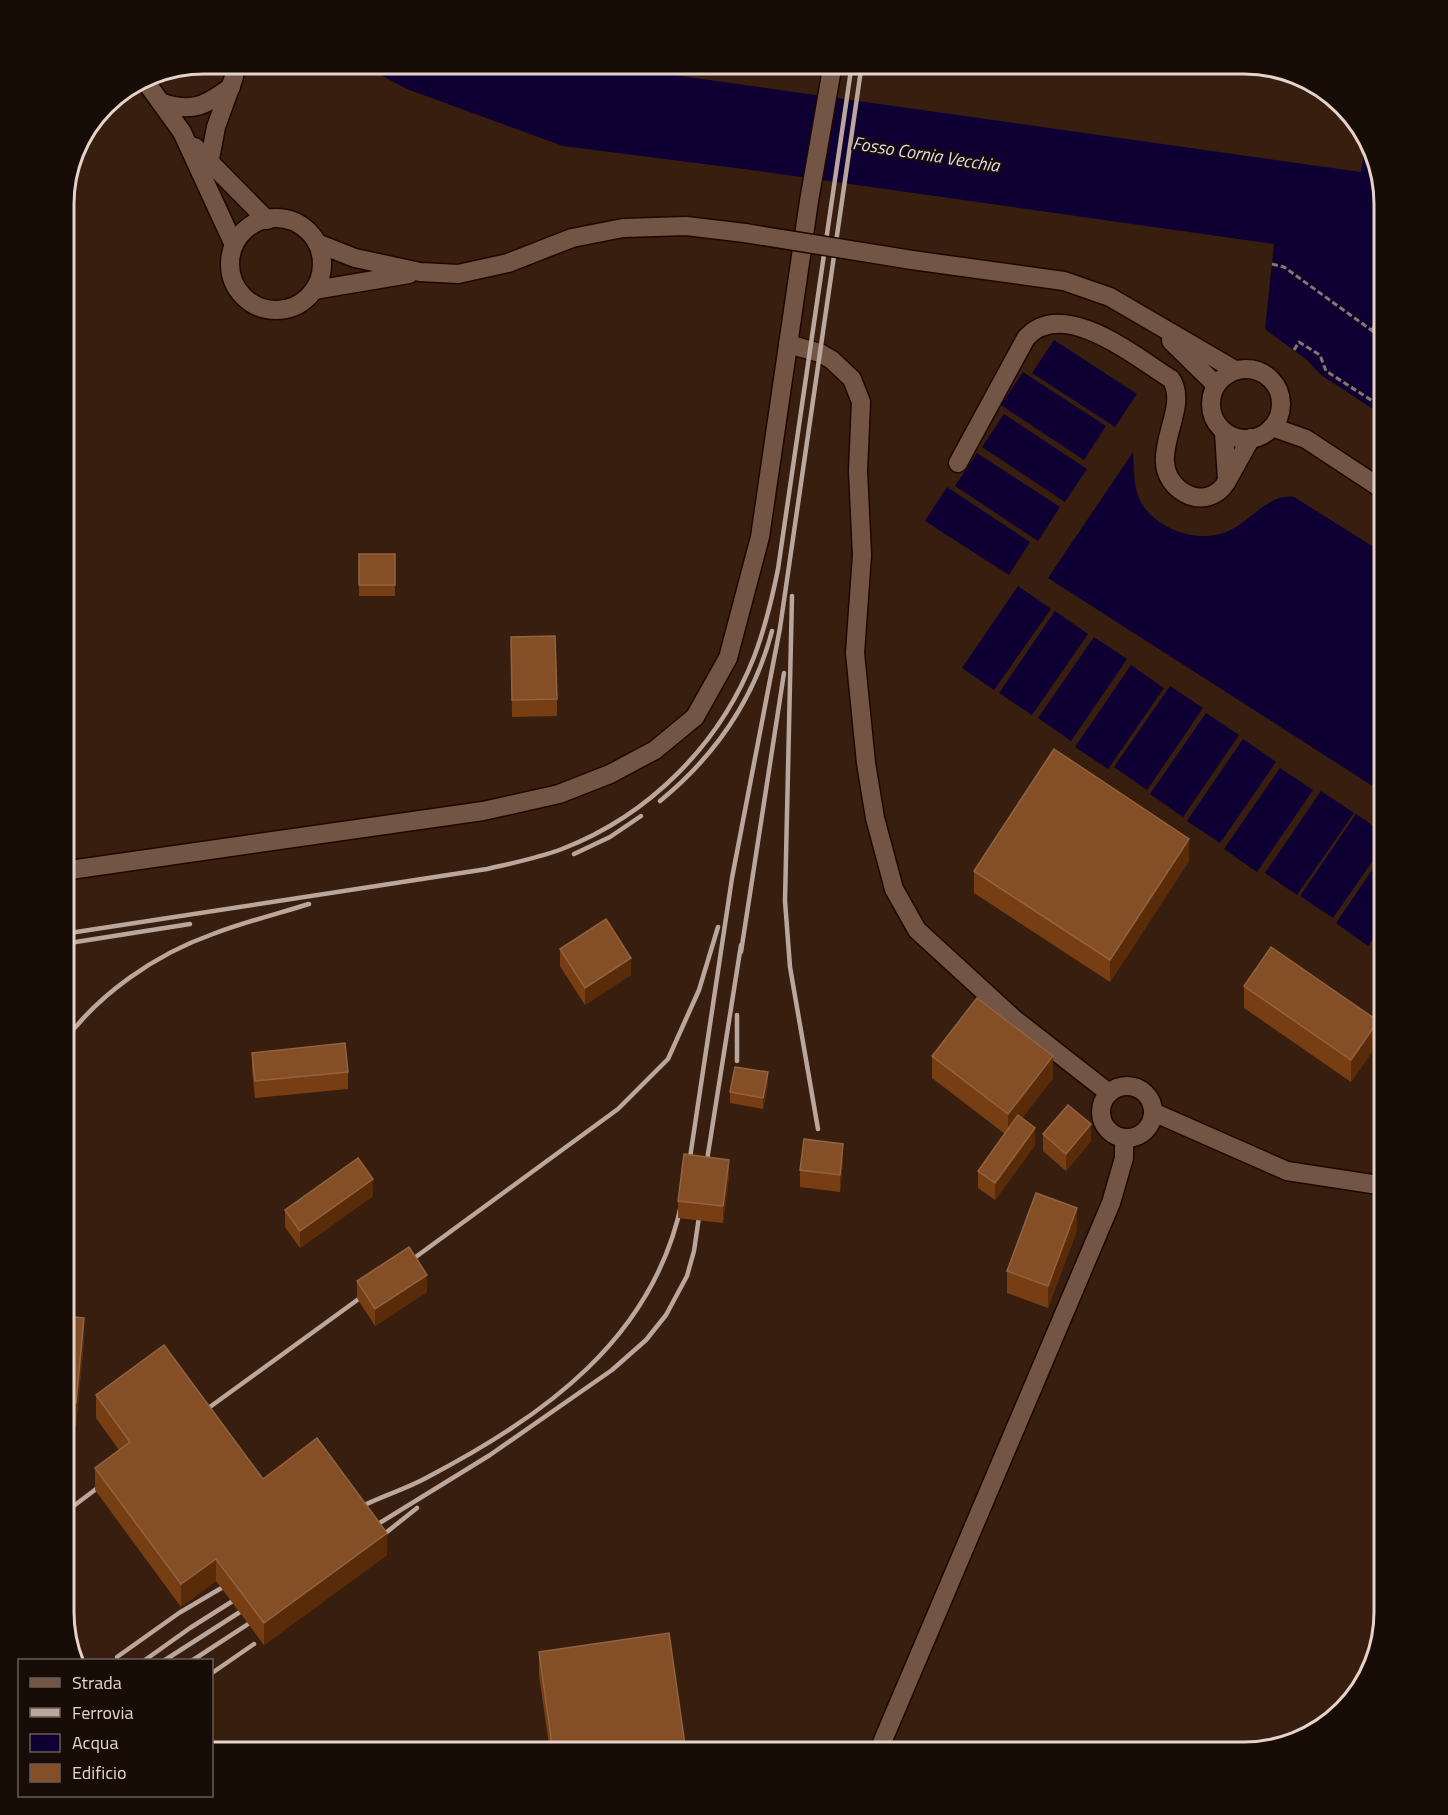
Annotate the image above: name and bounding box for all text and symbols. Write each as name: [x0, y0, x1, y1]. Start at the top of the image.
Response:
water label: Fosso Cornia Vecchia: [851, 129, 1002, 179]
legend: [18, 1659, 213, 1797]
text: Strada: [72, 1669, 122, 1696]
text: Ferrovia: [72, 1699, 133, 1726]
text: Acqua: [72, 1729, 118, 1756]
text: Edificio: [72, 1759, 126, 1786]

